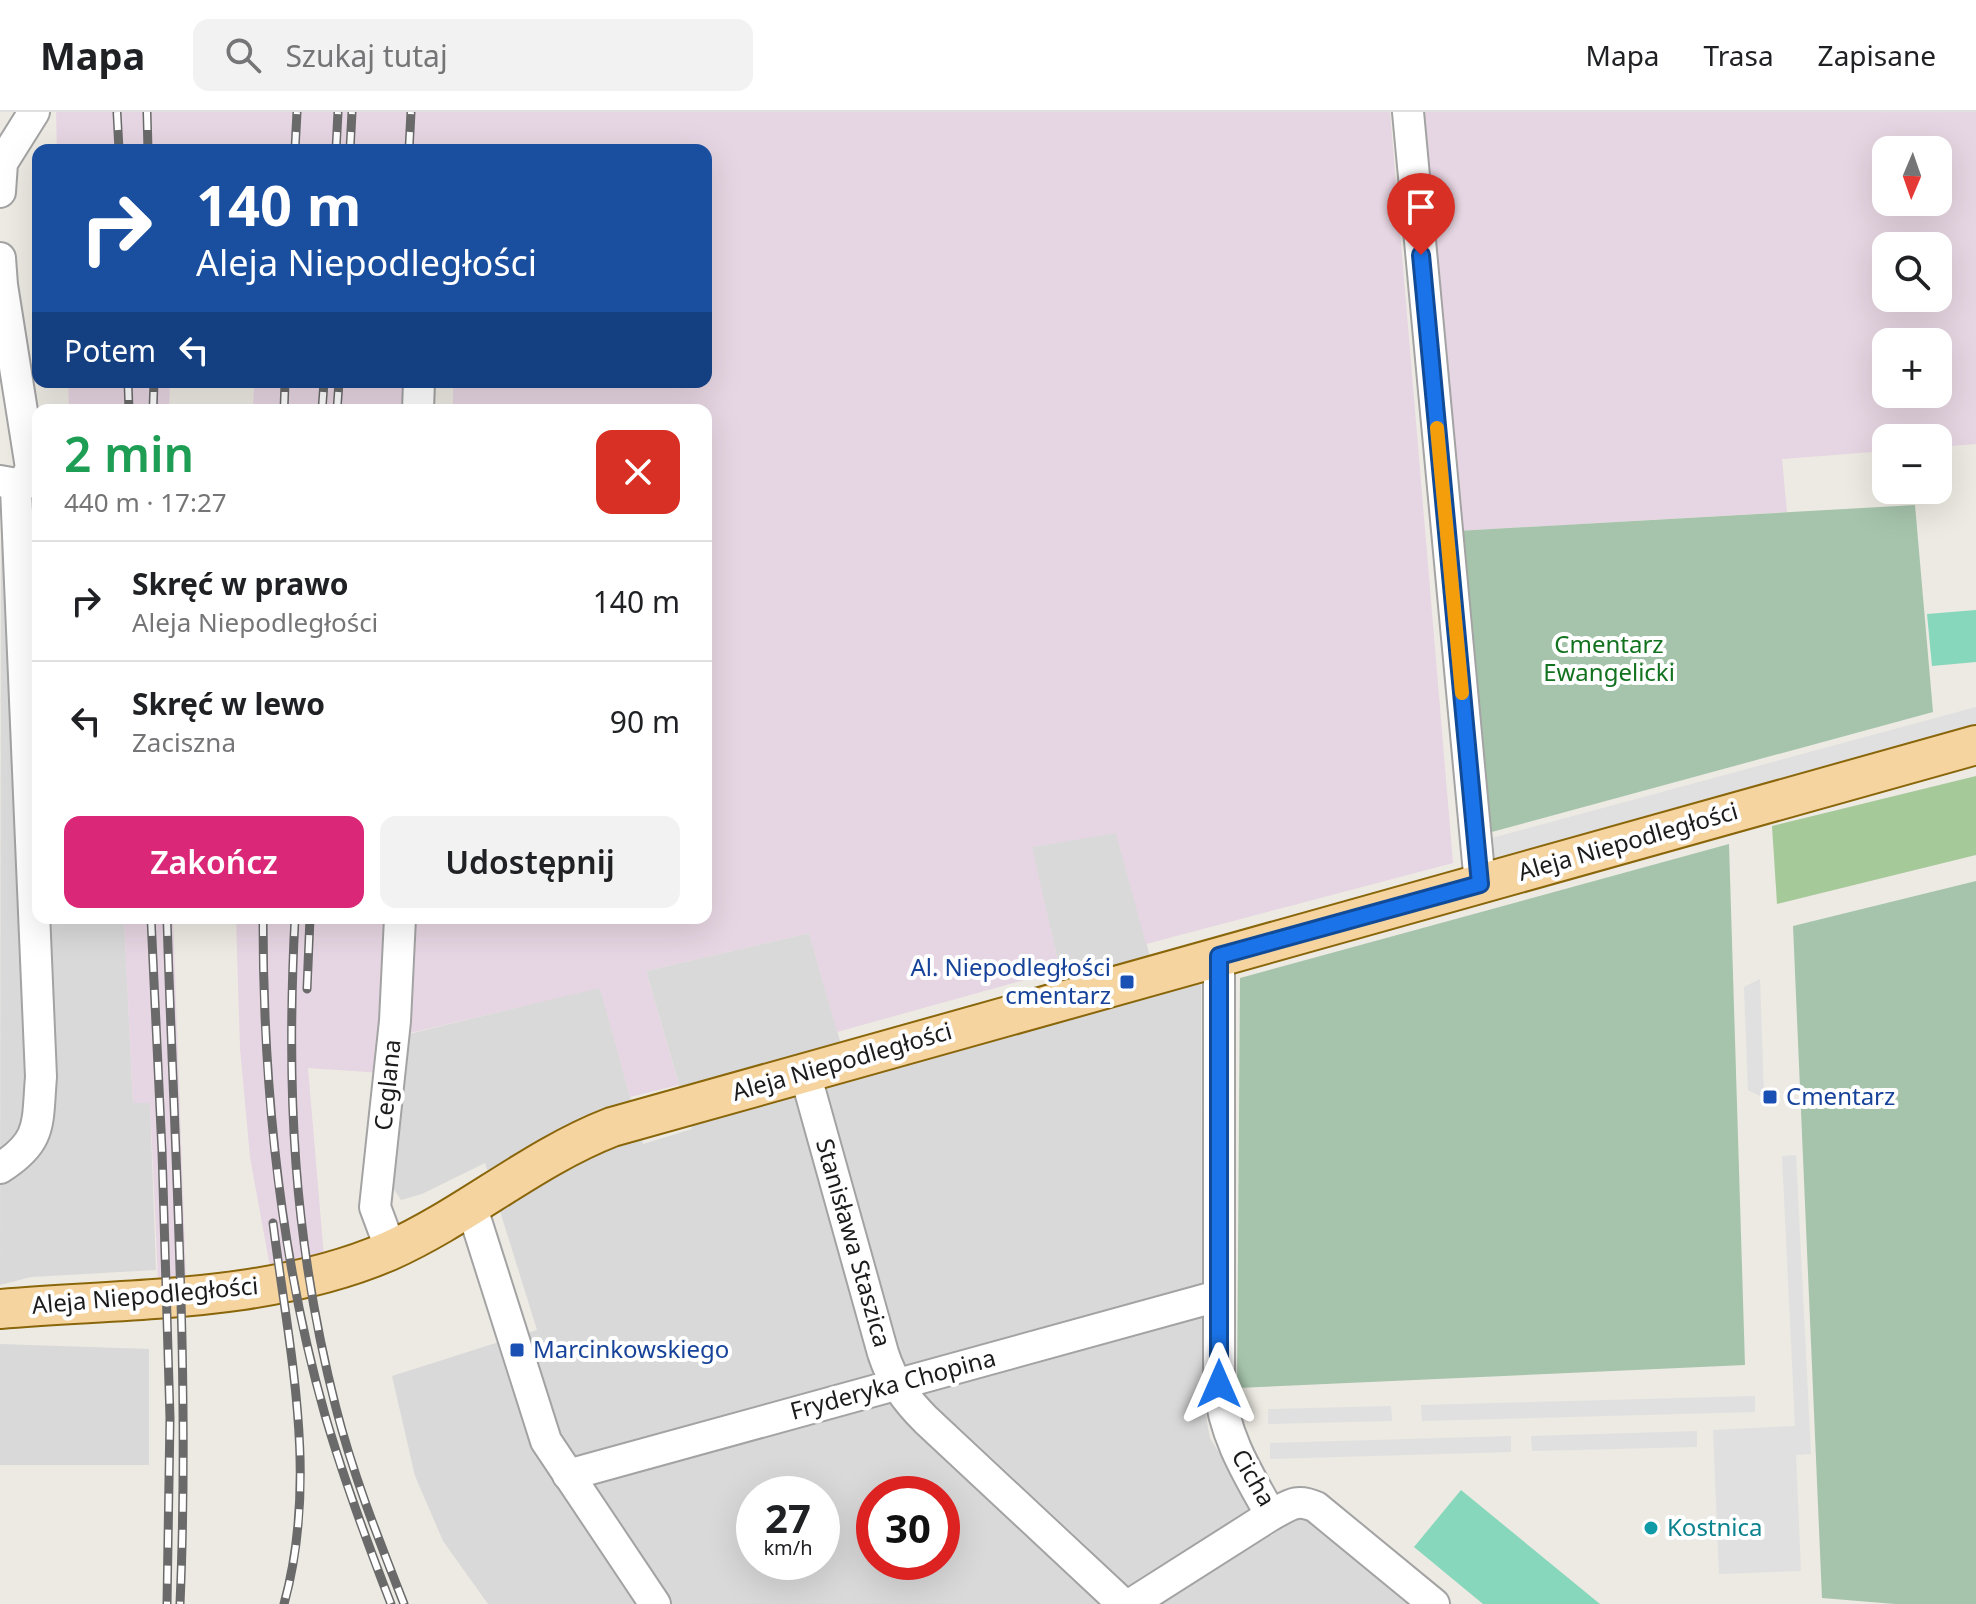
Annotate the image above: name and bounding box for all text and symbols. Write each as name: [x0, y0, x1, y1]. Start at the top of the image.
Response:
search box: [193, 19, 753, 91]
text: Mapa: [40, 29, 145, 81]
icon: search: [221, 33, 265, 77]
text: Szukaj tutaj: [285, 35, 448, 76]
text: Mapa: [1586, 36, 1660, 74]
text: Trasa: [1704, 36, 1774, 74]
text: Zapisane: [1818, 36, 1936, 74]
north arrow: [1872, 136, 1952, 216]
map controls: [1872, 136, 1952, 504]
text: 140 m: [196, 166, 361, 242]
pin: [1387, 173, 1455, 255]
icon: right: [64, 176, 168, 280]
icon: arrive: [1399, 185, 1443, 229]
button: search: [1872, 232, 1952, 312]
text: Aleja Niepodległości: [196, 238, 537, 287]
icon: left: [172, 328, 216, 372]
button: +: [1872, 328, 1952, 408]
text: Potem: [64, 330, 156, 371]
text: 2 min: [64, 421, 194, 486]
button: −: [1872, 424, 1952, 504]
button: close: [596, 430, 680, 514]
text: 440 m · 17:27: [64, 484, 227, 520]
text: Skręć w prawo: [132, 563, 349, 604]
icon: right: [64, 579, 108, 623]
text: 140 m: [593, 581, 680, 622]
text: Aleja Niepodległości: [132, 604, 378, 640]
park label: Cmentarz Ewangelicki: [1543, 627, 1675, 688]
text: Skręć w lewo: [132, 683, 325, 724]
icon: left: [64, 699, 108, 743]
text: 90 m: [610, 701, 680, 742]
text: Zaciszna: [132, 724, 236, 760]
street label: Aleja Niepodległości: [1514, 793, 1741, 888]
button: Zakończ: [64, 816, 364, 908]
button: Udostępnij: [380, 816, 680, 908]
place label: Al. Niepodległości cmentarz: [910, 950, 1111, 1011]
marker: Al. Niepodległości cmentarz: [1118, 973, 1136, 991]
street label: Aleja Niepodległości: [728, 1013, 955, 1108]
street label: Ceglana: [365, 1038, 408, 1132]
place label: Cmentarz: [1786, 1079, 1895, 1112]
marker: Cmentarz: [1761, 1088, 1779, 1106]
street label: Stanisława Staszica: [809, 1135, 900, 1351]
street label: Aleja Niepodległości: [30, 1268, 260, 1321]
place label: Marcinkowskiego: [533, 1332, 729, 1365]
street label: Fryderyka Chopina: [786, 1340, 999, 1427]
marker: Marcinkowskiego: [508, 1341, 526, 1359]
position arrow: [1177, 1342, 1261, 1426]
street label: Cicha: [1225, 1443, 1284, 1512]
speed limit sign: 30: [856, 1476, 960, 1580]
text: 27: [765, 1490, 811, 1545]
place label: Kostnica: [1667, 1510, 1763, 1543]
marker: Kostnica: [1642, 1519, 1660, 1537]
text: km/h: [763, 1534, 813, 1561]

